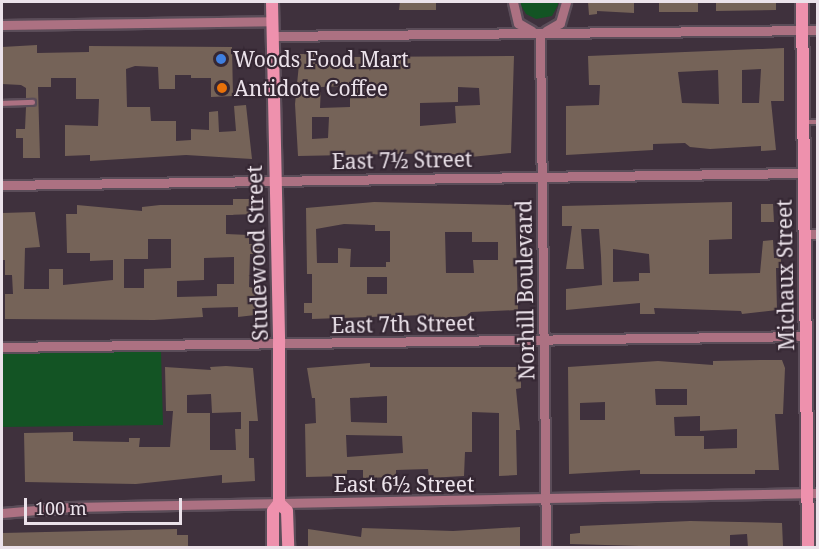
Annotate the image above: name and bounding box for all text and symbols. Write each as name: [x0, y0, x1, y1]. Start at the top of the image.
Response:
place label: Woods Food Mart: [233, 46, 409, 72]
marker: Woods Food Mart: [214, 52, 228, 66]
place label: Antidote Coffee: [234, 75, 388, 101]
marker: Antidote Coffee: [215, 81, 229, 95]
street label: East 7½ Street: [331, 146, 473, 174]
street label: Studewood Street: [241, 165, 273, 341]
street label: Michaux Street: [771, 199, 799, 351]
street label: Norhill Boulevard: [511, 200, 539, 380]
street label: East 7th Street: [331, 310, 475, 338]
street label: East 6½ Street: [334, 471, 474, 497]
scale bar: [27, 486, 184, 524]
text: 100 m: [35, 496, 87, 520]

